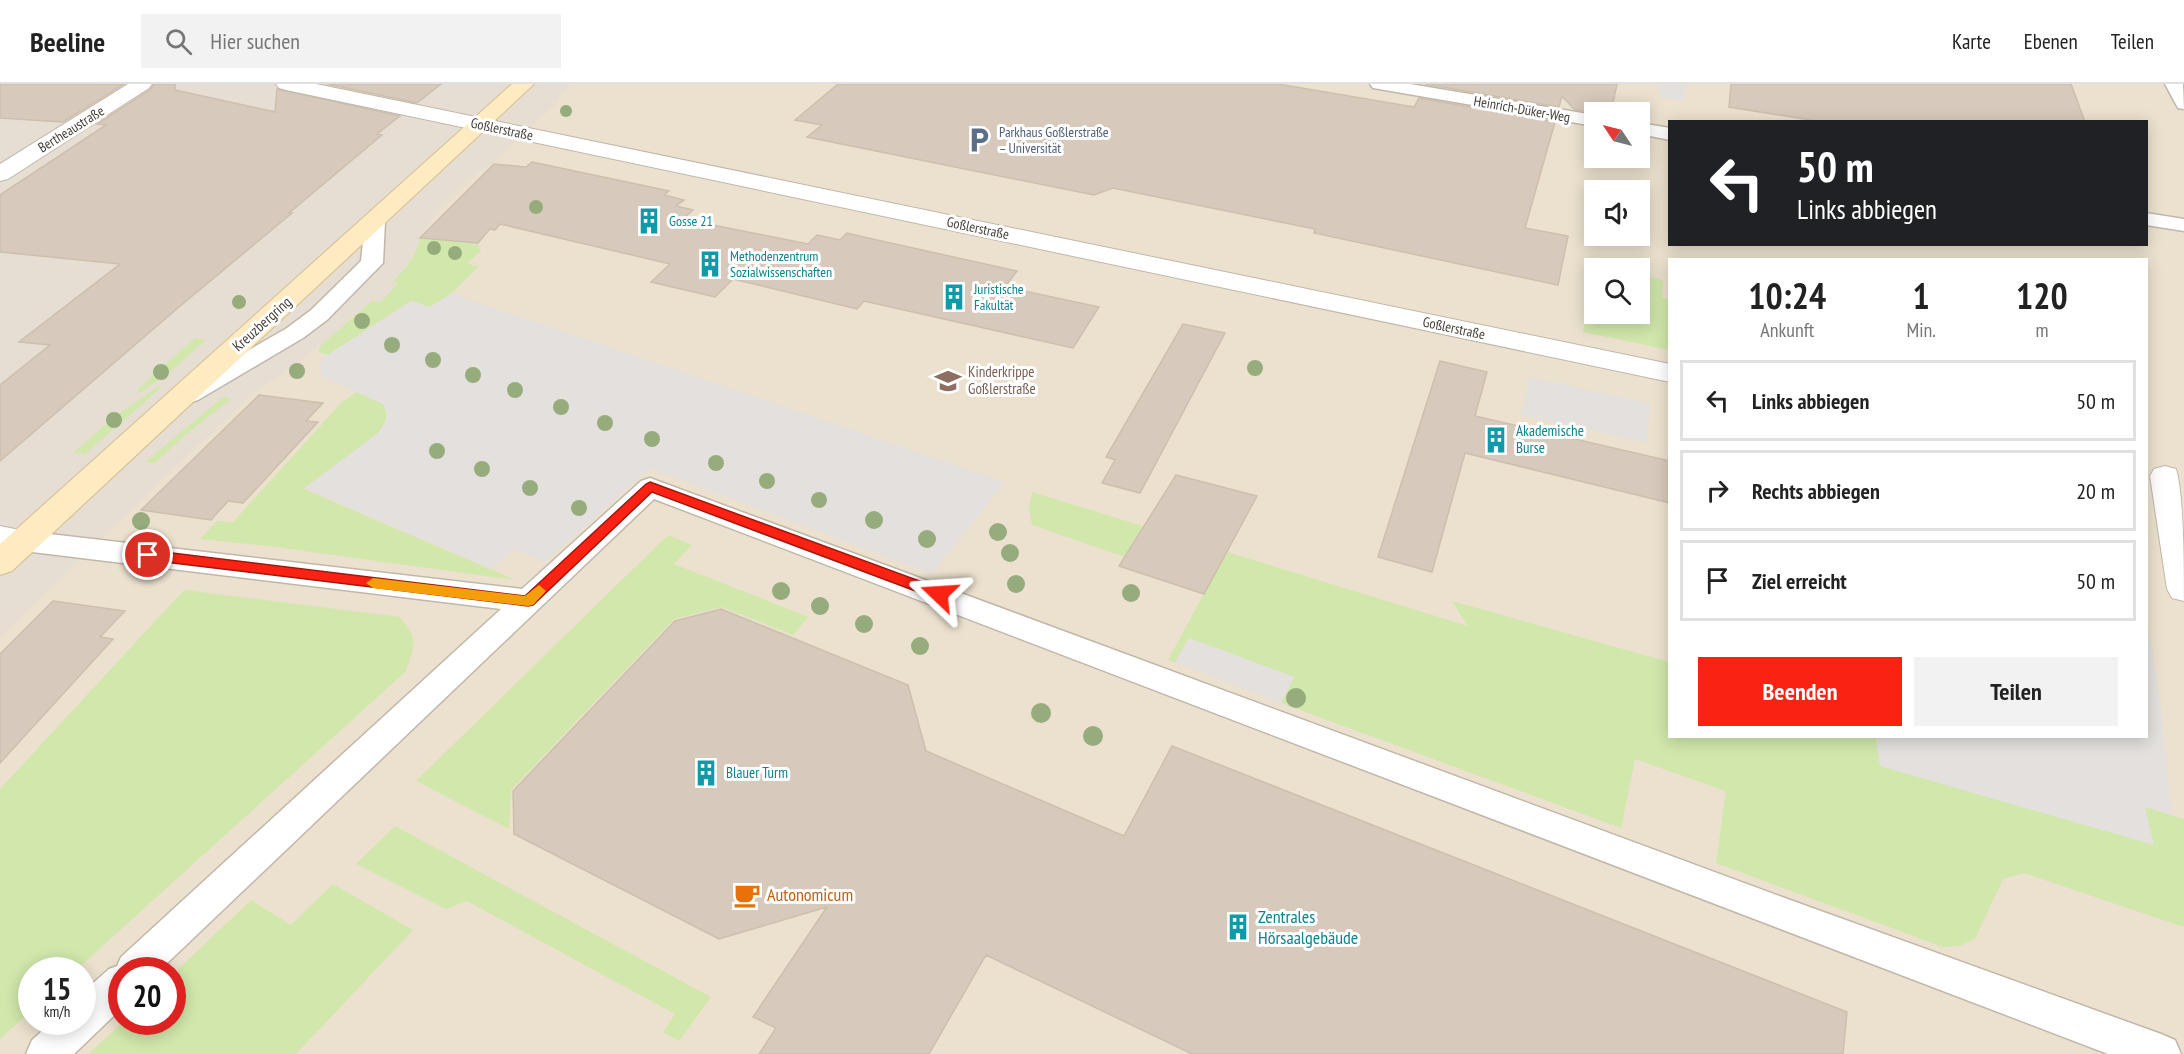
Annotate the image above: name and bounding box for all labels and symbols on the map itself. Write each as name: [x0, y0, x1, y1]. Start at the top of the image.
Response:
street label: Heinrich-Düker-Weg: [1472, 92, 1572, 126]
street label: Bertheaustraße: [35, 101, 108, 156]
north arrow: [1584, 102, 1650, 168]
street label: Goßlerstraße: [469, 114, 535, 144]
place label: Parkhaus Goßlerstraße – Universität: [999, 123, 1109, 157]
parking icon: Parkhaus Goßlerstraße – Universität: [964, 125, 994, 155]
building icon: Gosse 21: [634, 206, 664, 236]
place label: Gosse 21: [669, 212, 713, 230]
street label: Goßlerstraße: [945, 213, 1011, 243]
place label: Methodenzentrum Sozialwissenschaften: [730, 247, 832, 281]
building icon: Methodenzentrum Sozialwissenschaften: [695, 249, 725, 279]
place label: Juristische Fakultät: [973, 280, 1024, 314]
building icon: Juristische Fakultät: [939, 282, 969, 312]
street label: Kreuzbergring: [228, 292, 295, 355]
street label: Goßlerstraße: [1421, 313, 1487, 343]
place label: Kinderkrippe Goßlerstraße: [968, 362, 1036, 398]
school or university icon: Kinderkrippe Goßlerstraße: [933, 366, 963, 396]
place label: Akademische Burse: [1516, 421, 1584, 457]
building icon: Akademische Burse: [1481, 425, 1511, 455]
pin: [122, 529, 173, 580]
position arrow: [907, 562, 971, 626]
building icon: Blauer Turm: [691, 758, 721, 788]
place label: Blauer Turm: [726, 763, 788, 782]
cafe icon: Autonomicum: [732, 880, 762, 910]
place label: Autonomicum: [767, 883, 853, 906]
place label: Zentrales Hörsaalgebäude: [1258, 905, 1358, 949]
building icon: Zentrales Hörsaalgebäude: [1223, 912, 1253, 942]
speed limit sign: 20: [108, 957, 186, 1035]

